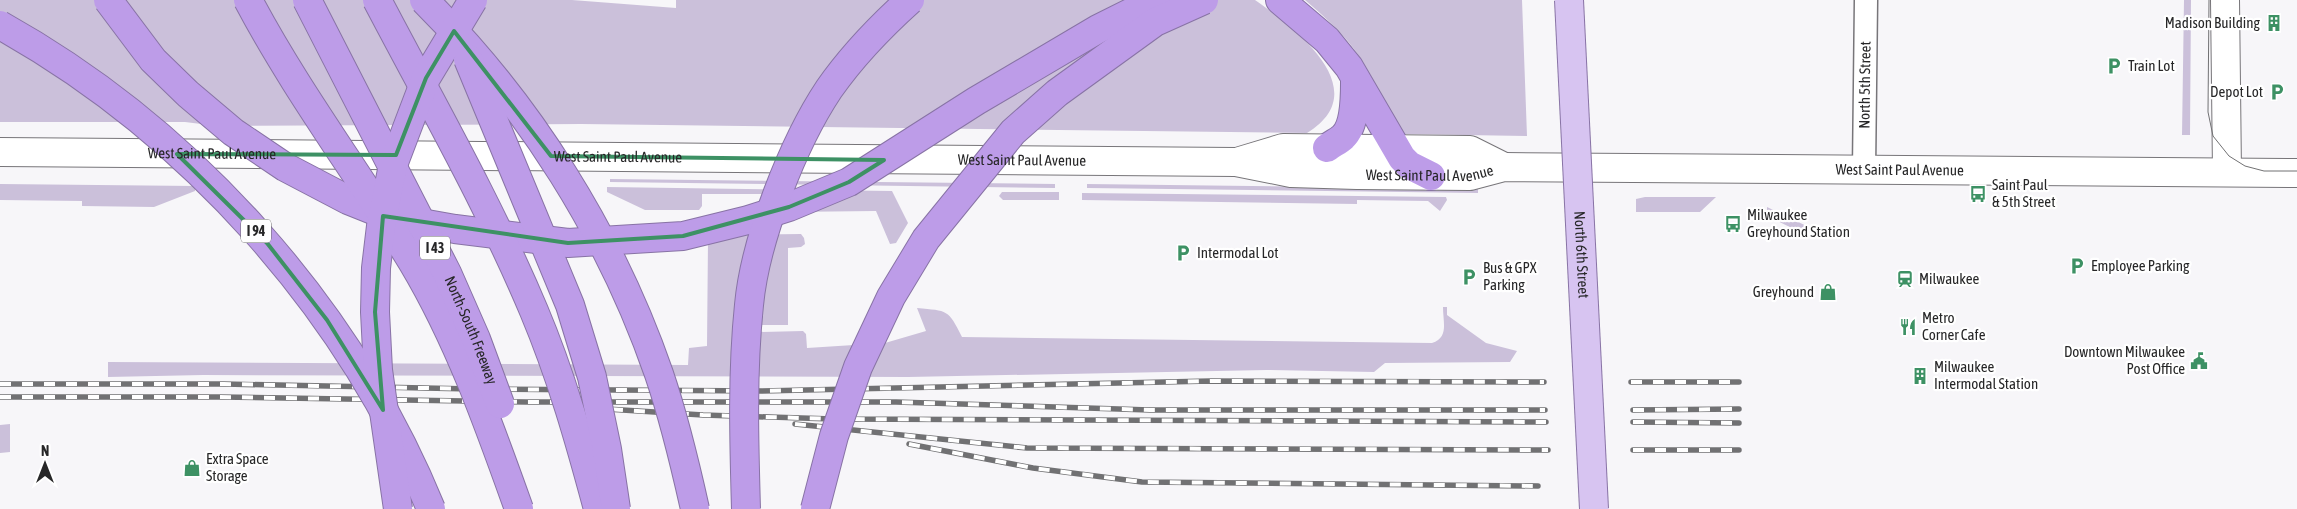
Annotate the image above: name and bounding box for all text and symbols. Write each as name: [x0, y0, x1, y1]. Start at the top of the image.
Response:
building icon: Madison Building: [2264, 13, 2284, 33]
place label: Madison Building: [2165, 14, 2261, 31]
street label: North 5th Street: [1855, 41, 1874, 129]
parking icon: Train Lot: [2104, 56, 2124, 76]
place label: Train Lot: [2128, 57, 2175, 74]
parking icon: Depot Lot: [2267, 82, 2287, 102]
place label: Depot Lot: [2210, 83, 2263, 100]
street label: West Saint Paul Avenue: [148, 144, 276, 162]
street label: West Saint Paul Avenue: [554, 147, 682, 166]
street label: West Saint Paul Avenue: [958, 151, 1086, 169]
street label: West Saint Paul Avenue: [1366, 161, 1495, 184]
street label: West Saint Paul Avenue: [1835, 161, 1964, 178]
place label: Saint Paul & 5th Street: [1992, 176, 2055, 210]
bus stop icon: Saint Paul & 5th Street: [1968, 184, 1988, 204]
place label: Milwaukee Greyhound Station: [1747, 206, 1850, 240]
street label: North 6th Street: [1571, 211, 1593, 299]
bus stop icon: Milwaukee Greyhound Station: [1723, 214, 1743, 234]
road number: I 94: [241, 220, 271, 242]
road number: I 43: [420, 237, 450, 260]
parking icon: Intermodal Lot: [1173, 243, 1193, 263]
place label: Intermodal Lot: [1197, 244, 1279, 261]
parking icon: Employee Parking: [2067, 256, 2087, 276]
place label: Employee Parking: [2091, 257, 2190, 274]
place label: Bus & GPX Parking: [1483, 259, 1537, 293]
parking icon: Bus & GPX Parking: [1459, 267, 1479, 287]
station icon: Milwaukee: [1895, 269, 1915, 289]
place label: Milwaukee: [1919, 270, 1979, 287]
street label: North-South Freeway: [441, 273, 501, 387]
shop icon: Greyhound: [1818, 282, 1838, 302]
place label: Greyhound: [1753, 283, 1814, 300]
place label: Metro Corner Cafe: [1922, 309, 1986, 343]
restaurant icon: Metro Corner Cafe: [1898, 317, 1918, 337]
place label: Downtown Milwaukee Post Office: [2064, 343, 2185, 377]
public building icon: Downtown Milwaukee Post Office: [2189, 351, 2209, 371]
place label: Milwaukee Intermodal Station: [1934, 358, 2038, 392]
building icon: Milwaukee Intermodal Station: [1910, 366, 1930, 386]
north arrow: [20, 439, 70, 489]
text: N: [41, 443, 49, 459]
place label: Extra Space Storage: [206, 450, 269, 484]
shop icon: Extra Space Storage: [182, 458, 202, 478]

